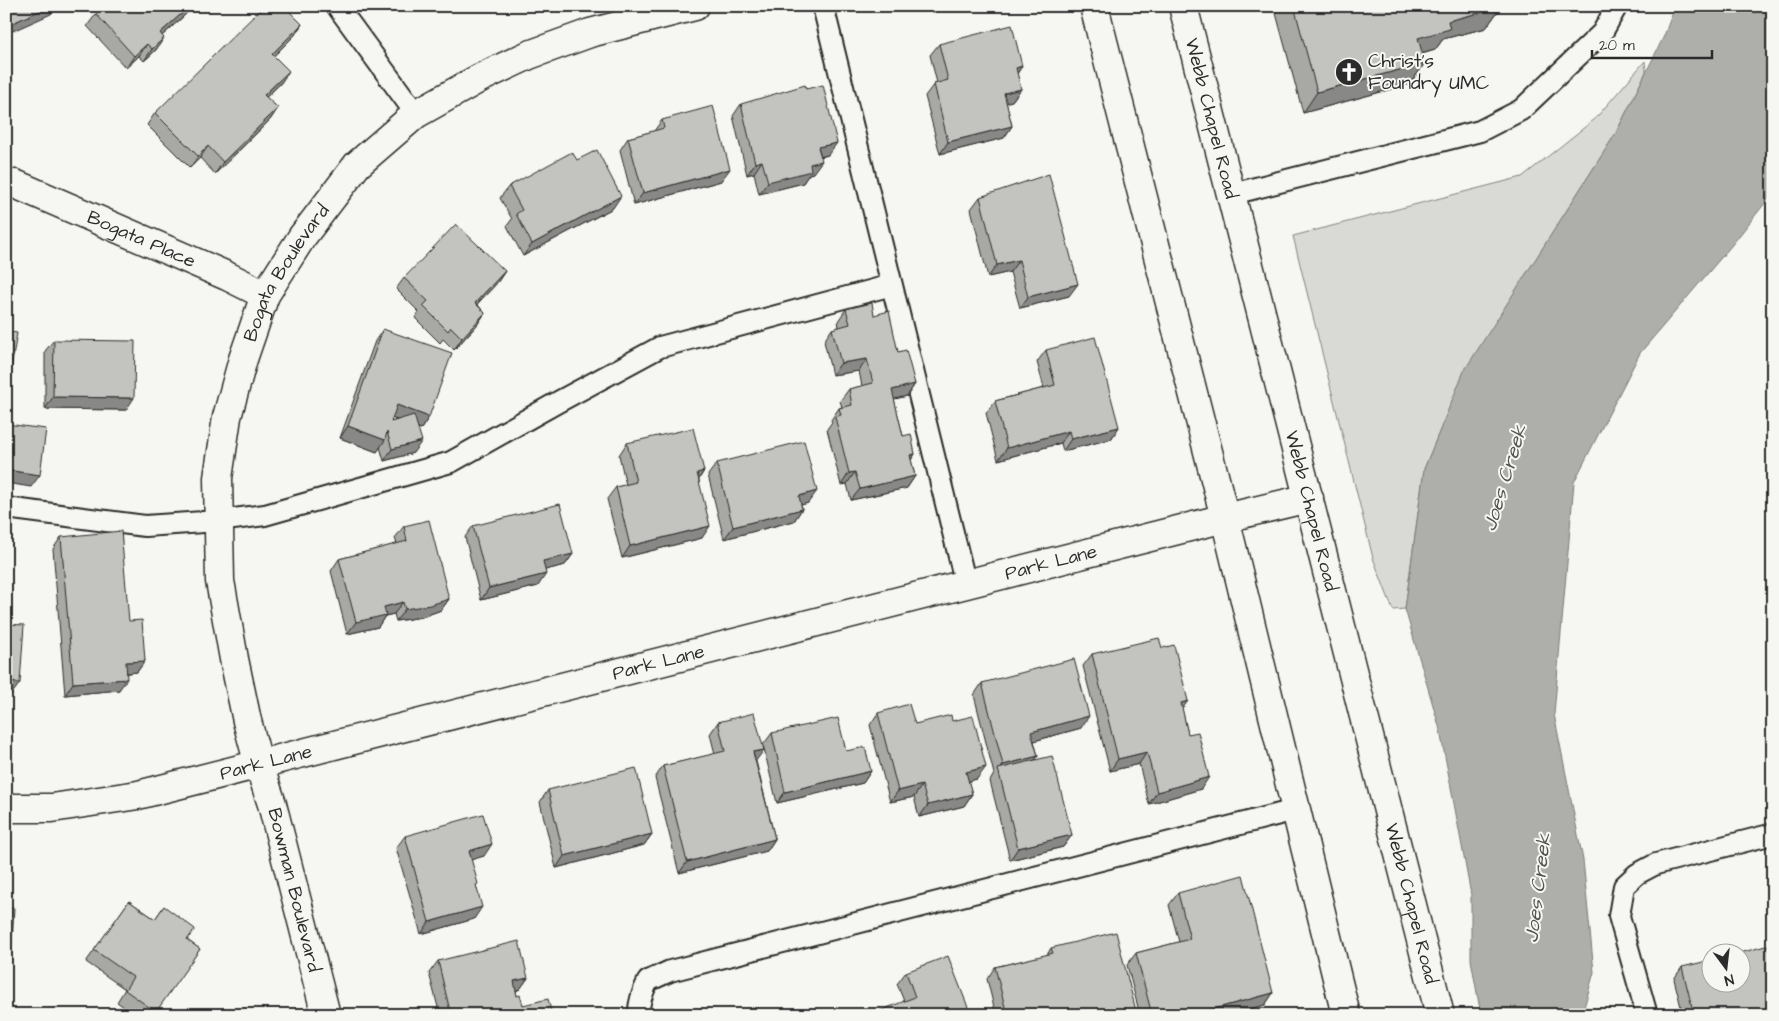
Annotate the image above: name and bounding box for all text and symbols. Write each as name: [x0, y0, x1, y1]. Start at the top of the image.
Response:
scale bar: [1592, 28, 1712, 60]
street label: Webb Chapel Road: [1178, 35, 1245, 202]
text: 20 m: [1599, 35, 1635, 56]
place label: Christ's Foundry UMC: [1368, 48, 1490, 98]
church icon: Christ's Foundry UMC: [1334, 57, 1364, 87]
street label: Bogata Boulevard: [236, 198, 336, 345]
street label: Bogata Place: [83, 204, 200, 274]
water label: Joes Creek: [1476, 421, 1535, 535]
street label: Webb Chapel Road: [1278, 428, 1345, 594]
street label: Park Lane: [1002, 538, 1100, 587]
street label: Park Lane: [609, 638, 707, 687]
street label: Park Lane: [217, 738, 315, 787]
street label: Bowman Boulevard: [261, 805, 327, 975]
street label: Webb Chapel Road: [1378, 820, 1445, 987]
water label: Joes Creek: [1517, 831, 1559, 944]
north arrow: [1702, 944, 1752, 994]
text: N: [1722, 969, 1736, 990]

